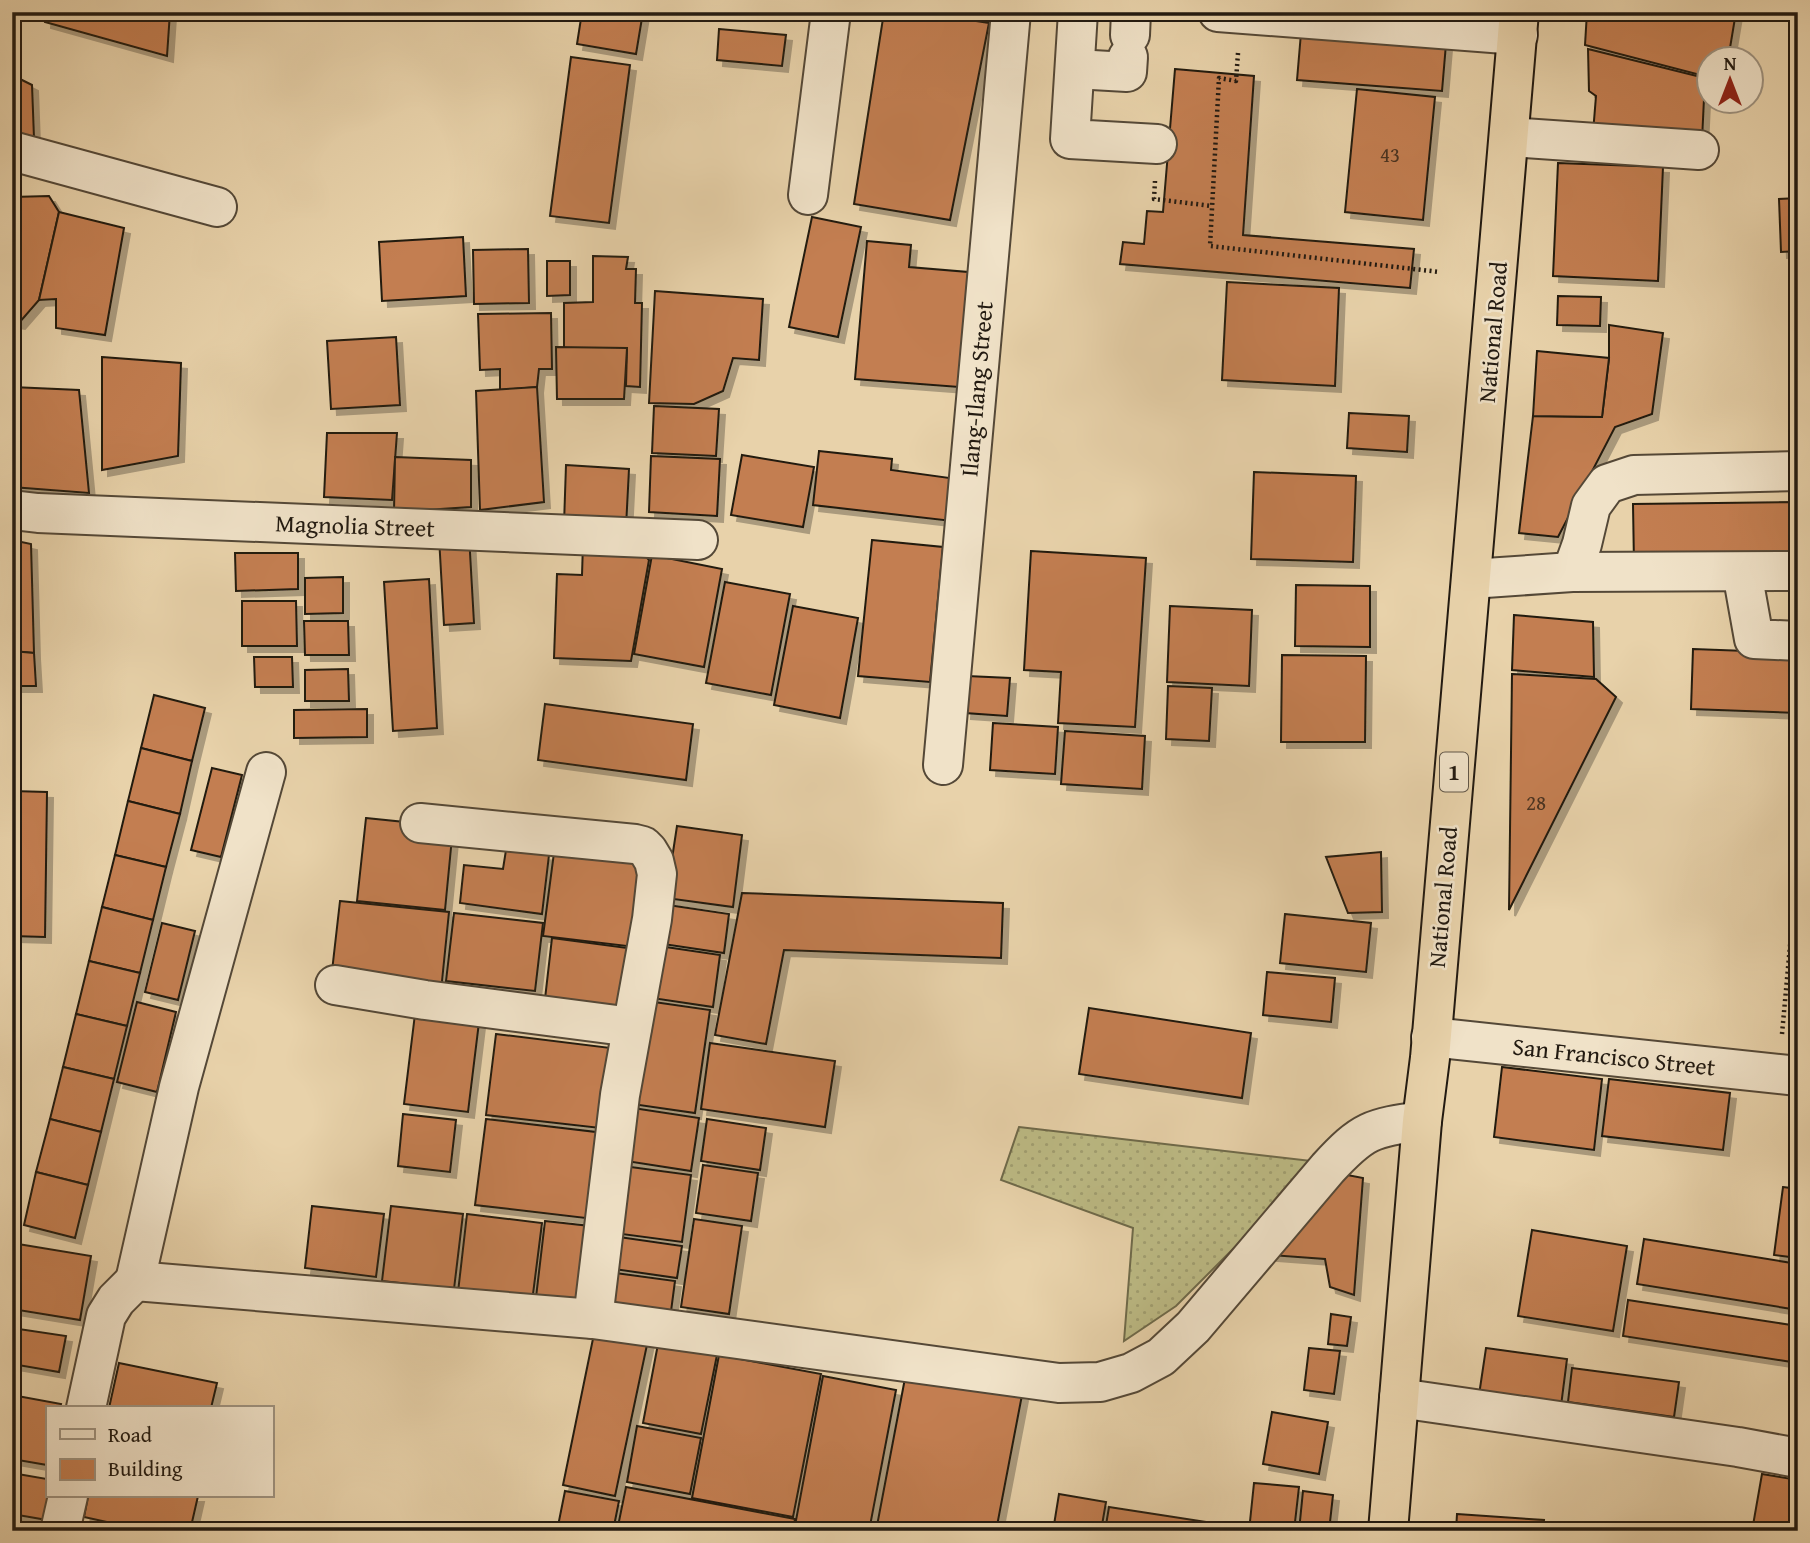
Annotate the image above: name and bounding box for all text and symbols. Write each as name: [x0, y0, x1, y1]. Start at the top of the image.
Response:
north arrow: [1694, 46, 1764, 116]
text: N: [1724, 49, 1737, 77]
house number: 43: [1380, 139, 1400, 170]
street label: National Road: [1469, 260, 1516, 404]
street label: Ilang-Ilang Street: [951, 299, 1002, 478]
street label: Magnolia Street: [275, 505, 436, 546]
road number: 1: [1440, 752, 1468, 792]
house number: 28: [1526, 787, 1546, 818]
street label: National Road: [1419, 825, 1466, 969]
street label: San Francisco Street: [1511, 1028, 1718, 1085]
legend: [46, 1406, 273, 1498]
text: Road: [108, 1419, 153, 1450]
text: Building: [108, 1453, 183, 1484]

